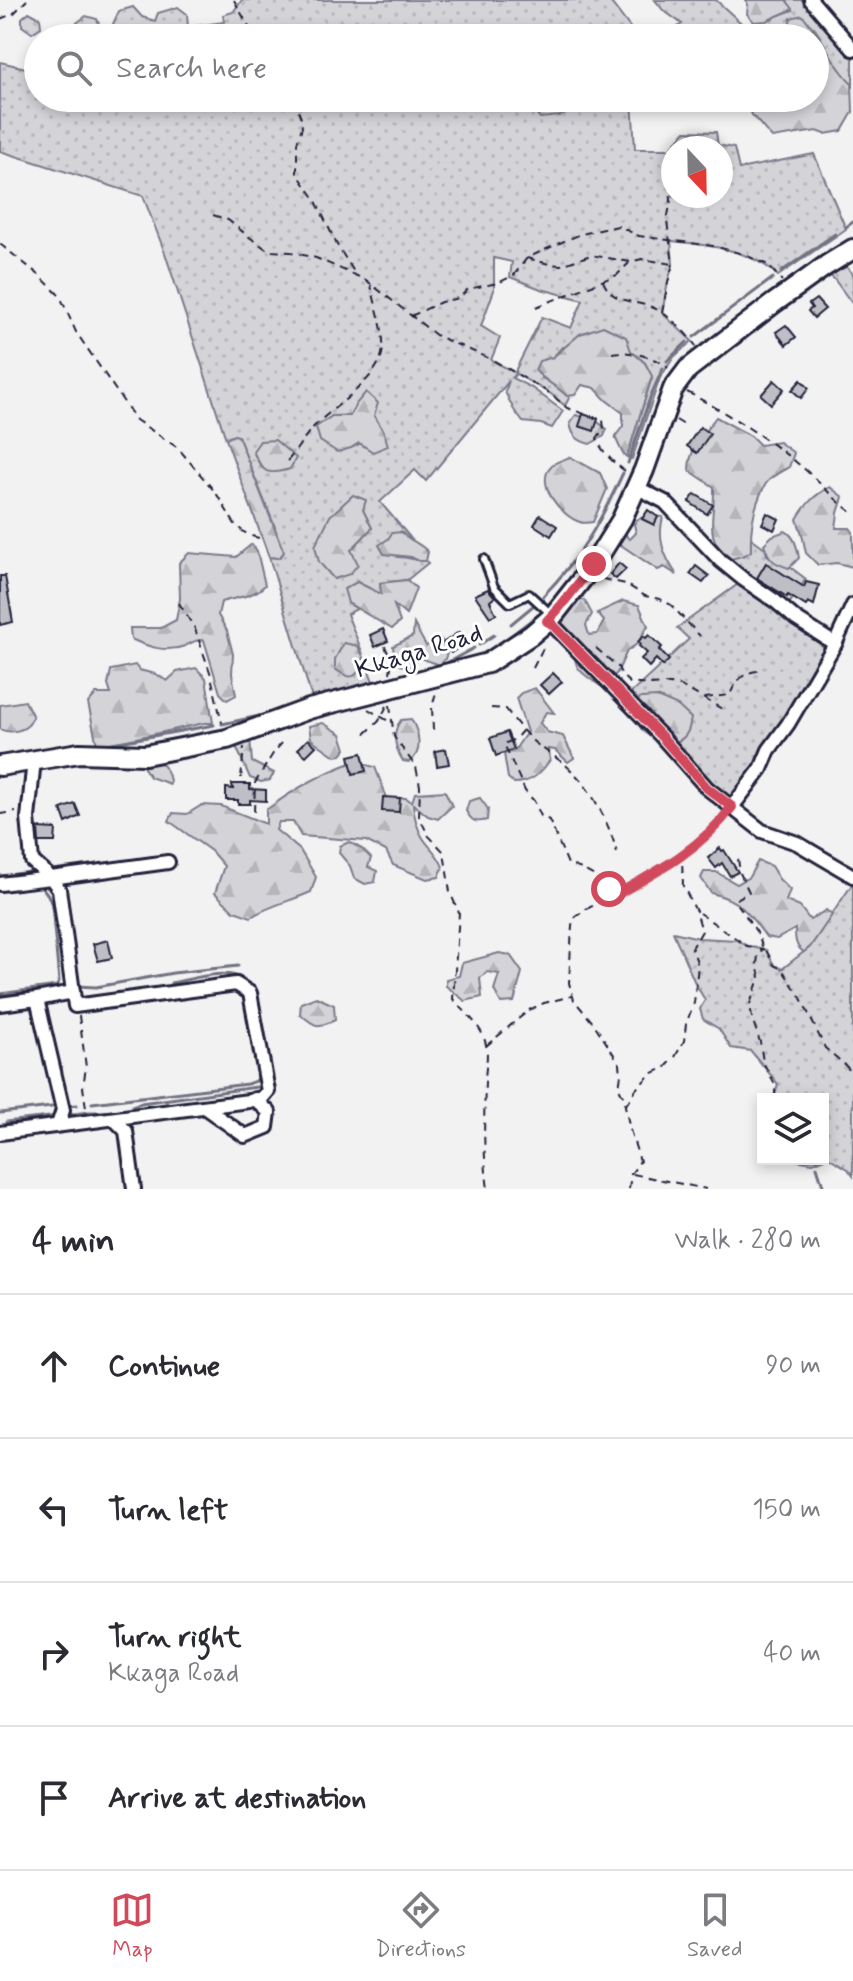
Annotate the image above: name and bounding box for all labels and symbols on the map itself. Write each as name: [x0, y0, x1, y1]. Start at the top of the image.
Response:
north arrow: [661, 136, 733, 208]
route end: [576, 546, 612, 582]
street label: Kkaga Road: [351, 617, 487, 689]
route start: [591, 871, 627, 907]

